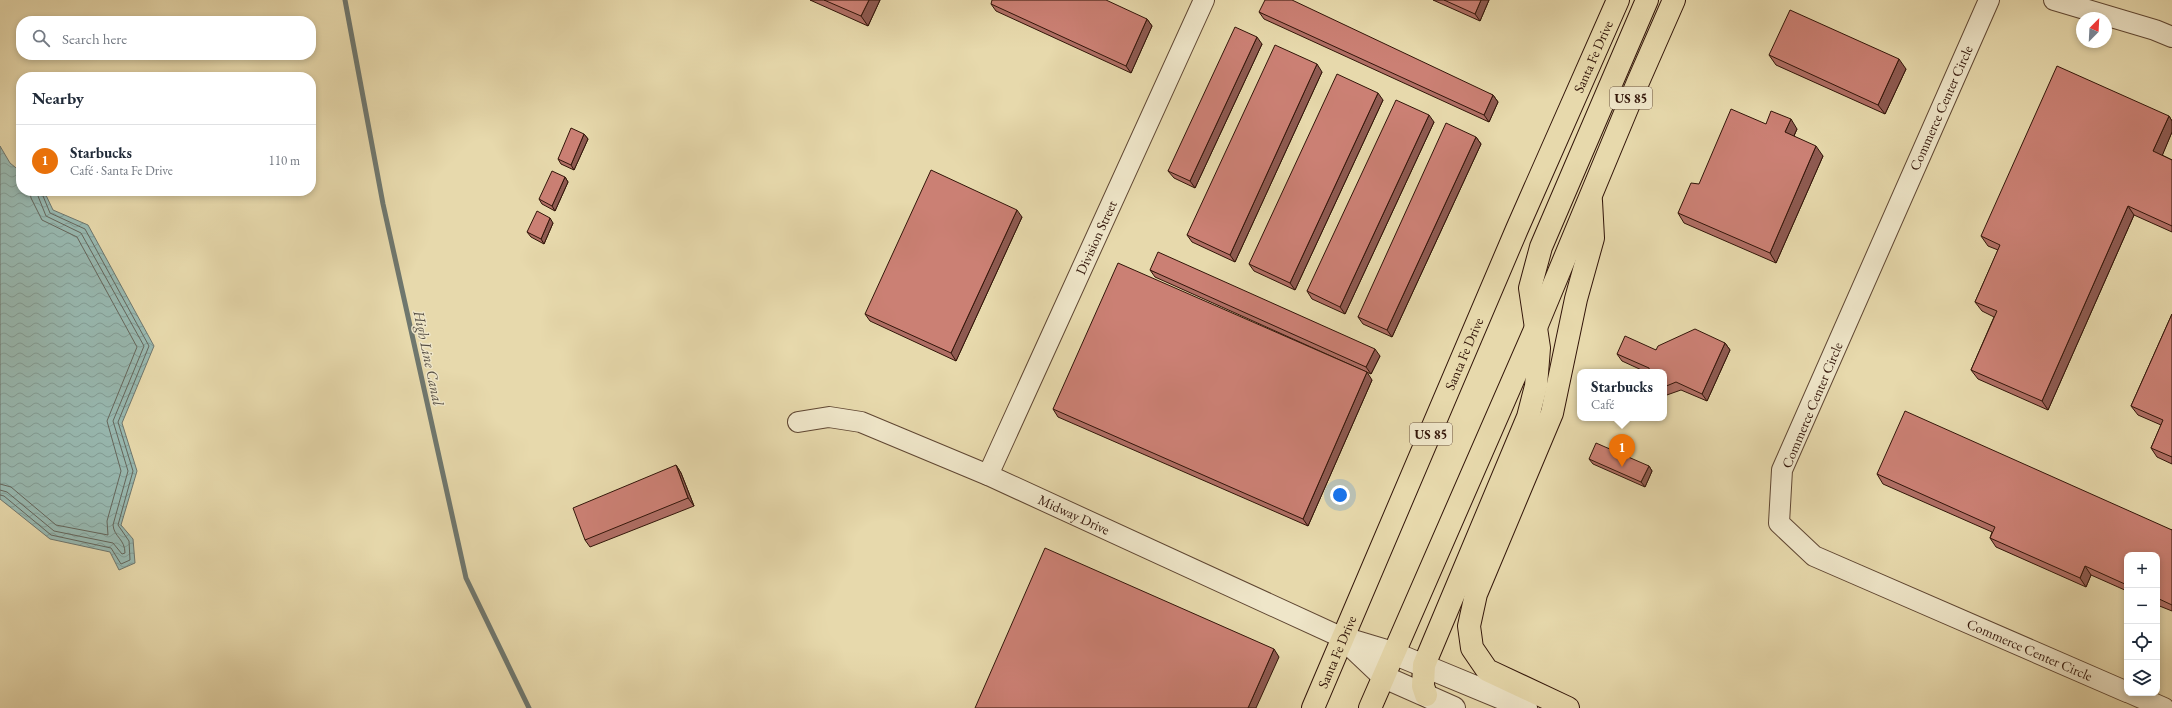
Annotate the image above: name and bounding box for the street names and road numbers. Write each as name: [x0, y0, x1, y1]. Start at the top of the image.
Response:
street label: Santa Fe Drive: [1569, 17, 1617, 96]
street label: Commerce Center Circle: [1905, 42, 1977, 173]
road number: US 85: [1610, 87, 1652, 109]
street label: Division Street: [1071, 197, 1121, 277]
street label: Santa Fe Drive: [1440, 314, 1487, 393]
street label: Commerce Center Circle: [1777, 339, 1847, 471]
road number: US 85: [1410, 423, 1452, 445]
street label: Midway Drive: [1035, 490, 1113, 539]
street label: Santa Fe Drive: [1313, 612, 1361, 691]
street label: Commerce Center Circle: [1964, 615, 2096, 685]

